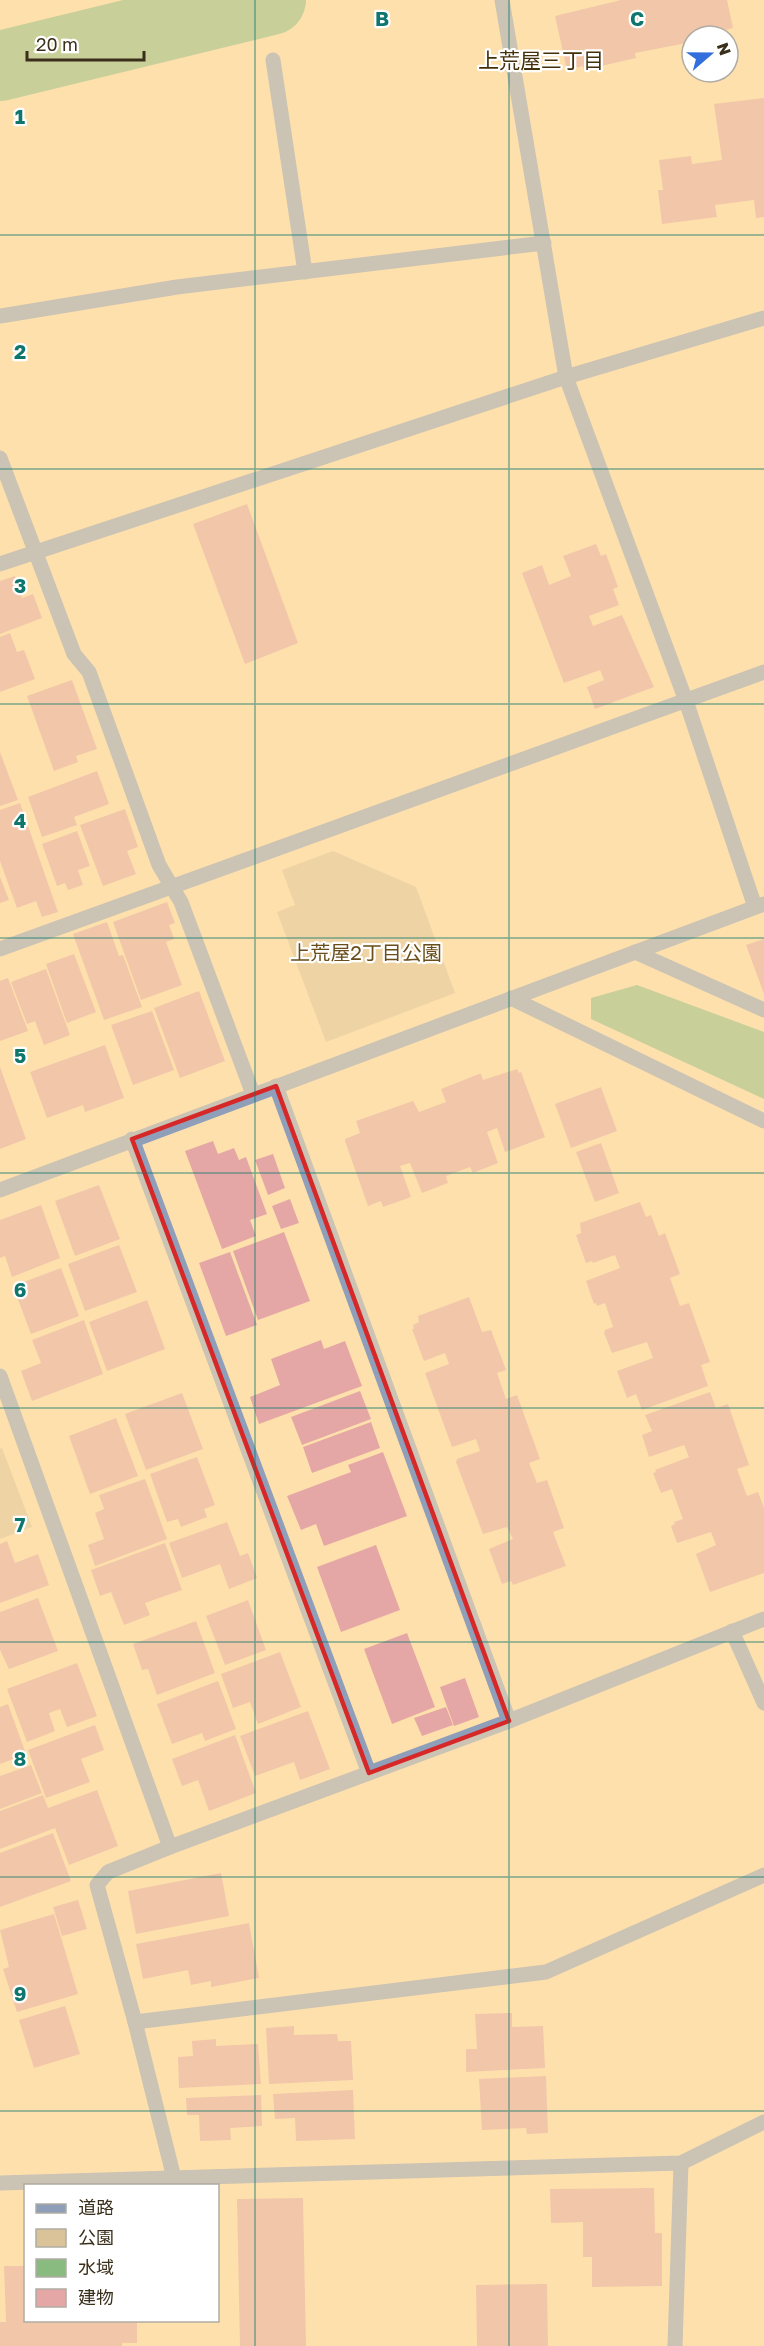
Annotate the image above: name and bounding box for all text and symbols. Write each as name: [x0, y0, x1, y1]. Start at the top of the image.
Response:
text: B: [375, 6, 389, 30]
text: C: [630, 6, 644, 30]
scale bar: [27, 24, 144, 62]
north arrow: [680, 24, 740, 84]
text: 20 m: [36, 33, 78, 55]
text: N: [713, 40, 736, 58]
district label: 上荒屋三丁目: [478, 47, 604, 73]
text: 1: [15, 104, 25, 128]
text: 2: [14, 339, 26, 363]
text: 3: [14, 573, 26, 597]
text: 4: [14, 808, 26, 832]
park label: 上荒屋2丁目公園: [290, 940, 442, 964]
text: 5: [14, 1043, 26, 1067]
text: 6: [14, 1277, 26, 1301]
text: 7: [15, 1512, 26, 1536]
text: 8: [14, 1746, 26, 1770]
text: 9: [14, 1981, 26, 2005]
legend: [24, 2184, 219, 2322]
text: 道路: [78, 2196, 114, 2218]
text: 公園: [78, 2226, 114, 2248]
text: 水域: [78, 2256, 114, 2278]
text: 建物: [78, 2286, 114, 2308]

